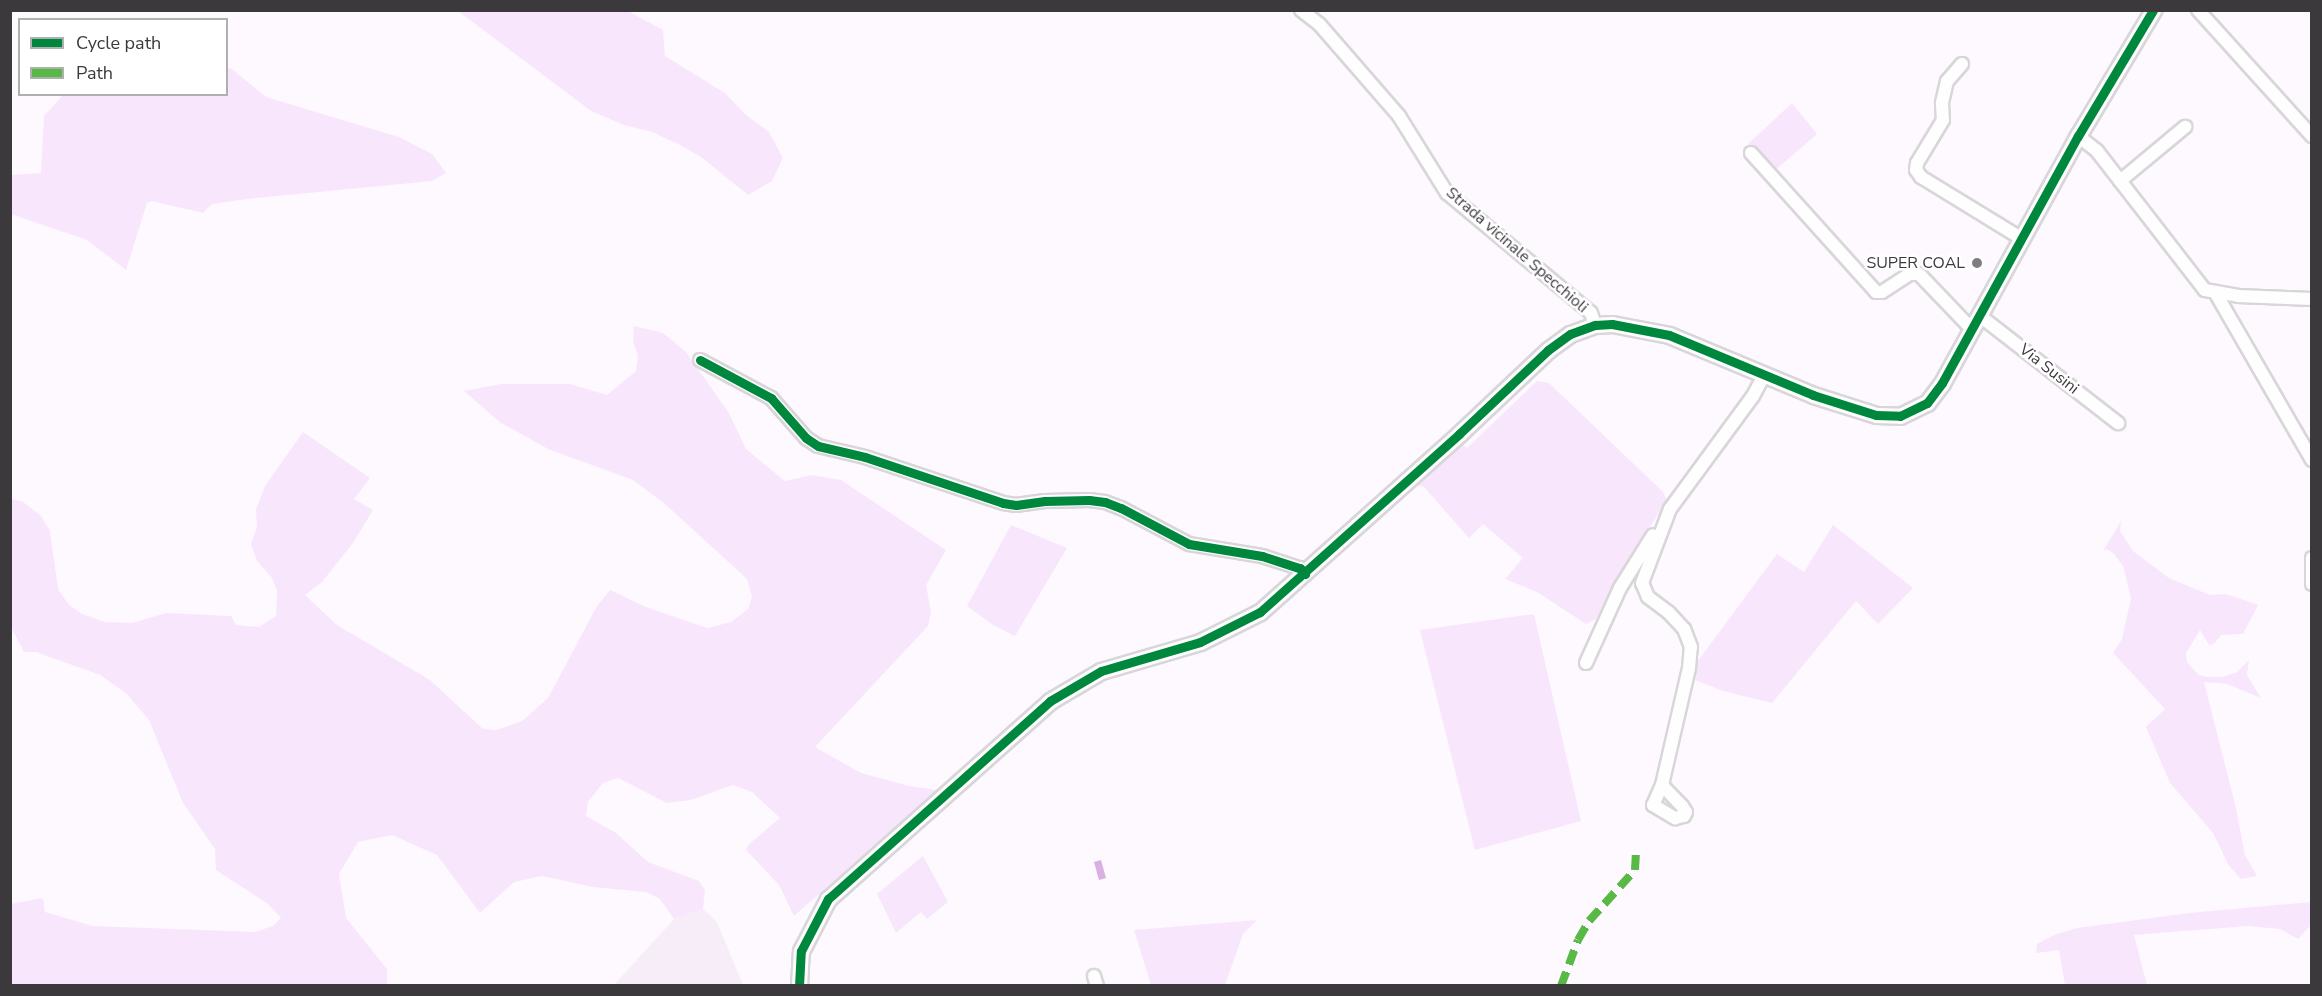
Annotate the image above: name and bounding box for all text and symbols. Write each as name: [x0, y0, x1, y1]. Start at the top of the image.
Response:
legend: [18, 18, 228, 96]
text: Cycle path: [76, 31, 161, 55]
text: Path: [76, 61, 113, 85]
street label: Strada vicinale Specchioli: [1442, 183, 1592, 317]
place label: SUPER COAL: [1866, 253, 1965, 273]
marker: SUPER COAL: [1970, 256, 1984, 270]
street label: Via Susini: [2015, 340, 2083, 398]

